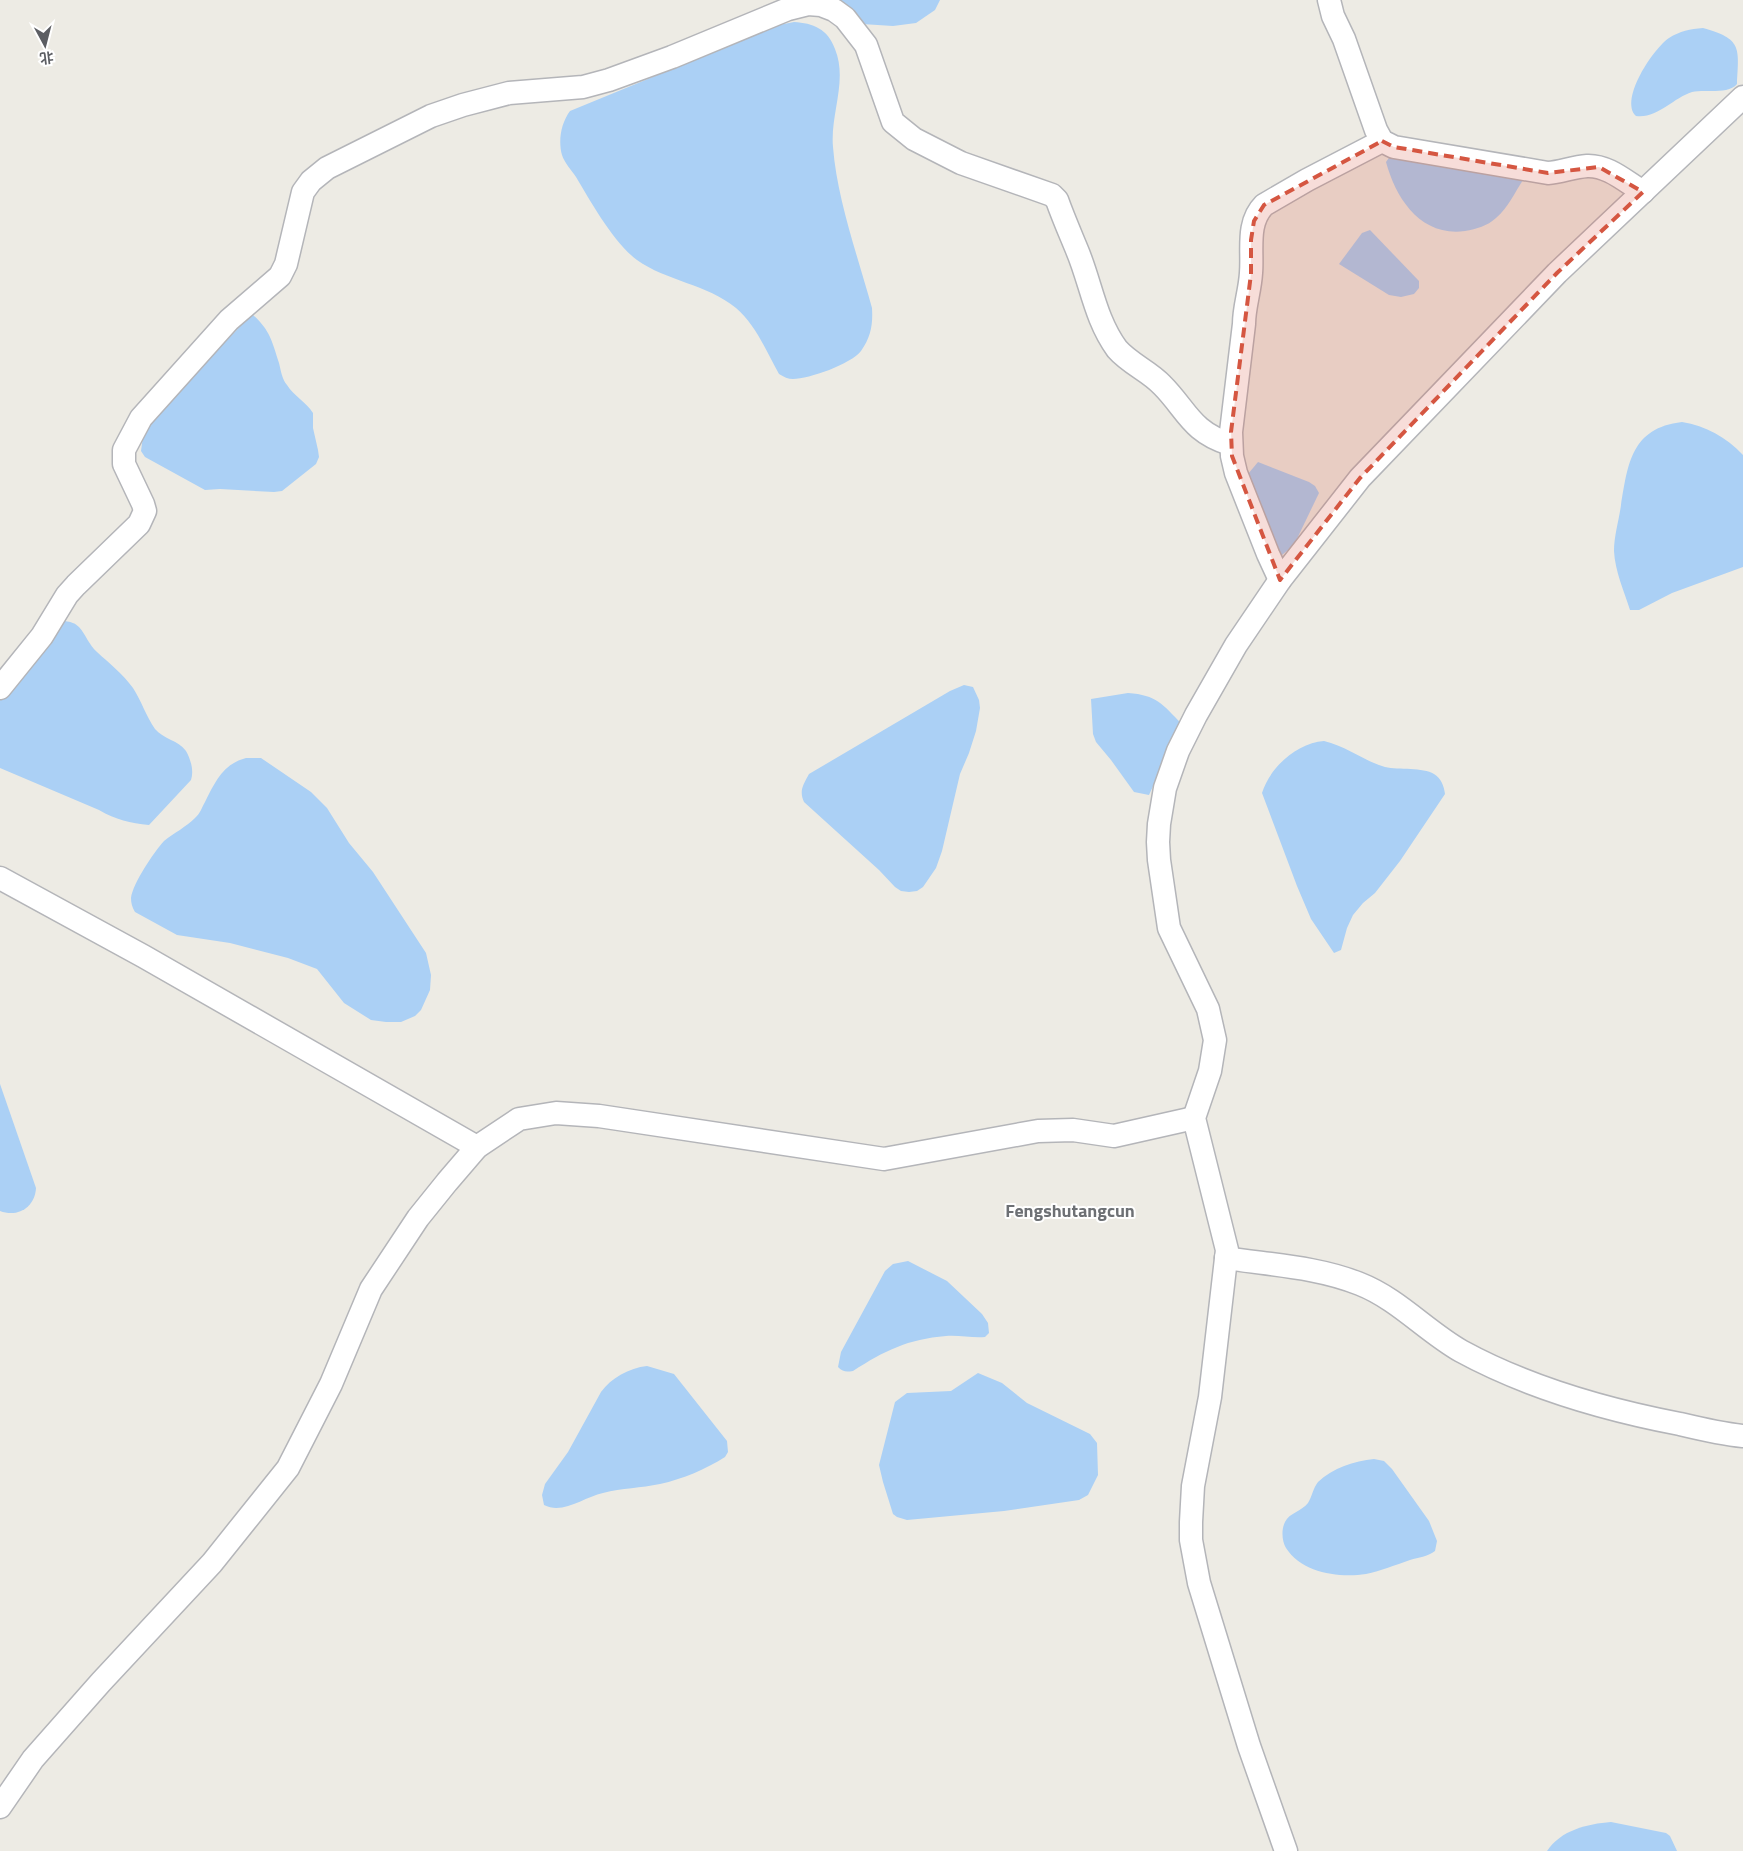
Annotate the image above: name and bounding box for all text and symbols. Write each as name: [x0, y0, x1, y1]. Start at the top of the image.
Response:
north arrow: [20, 20, 70, 70]
text: 北: [38, 47, 55, 70]
district label: Fengshutangcun: [1005, 1197, 1135, 1224]

